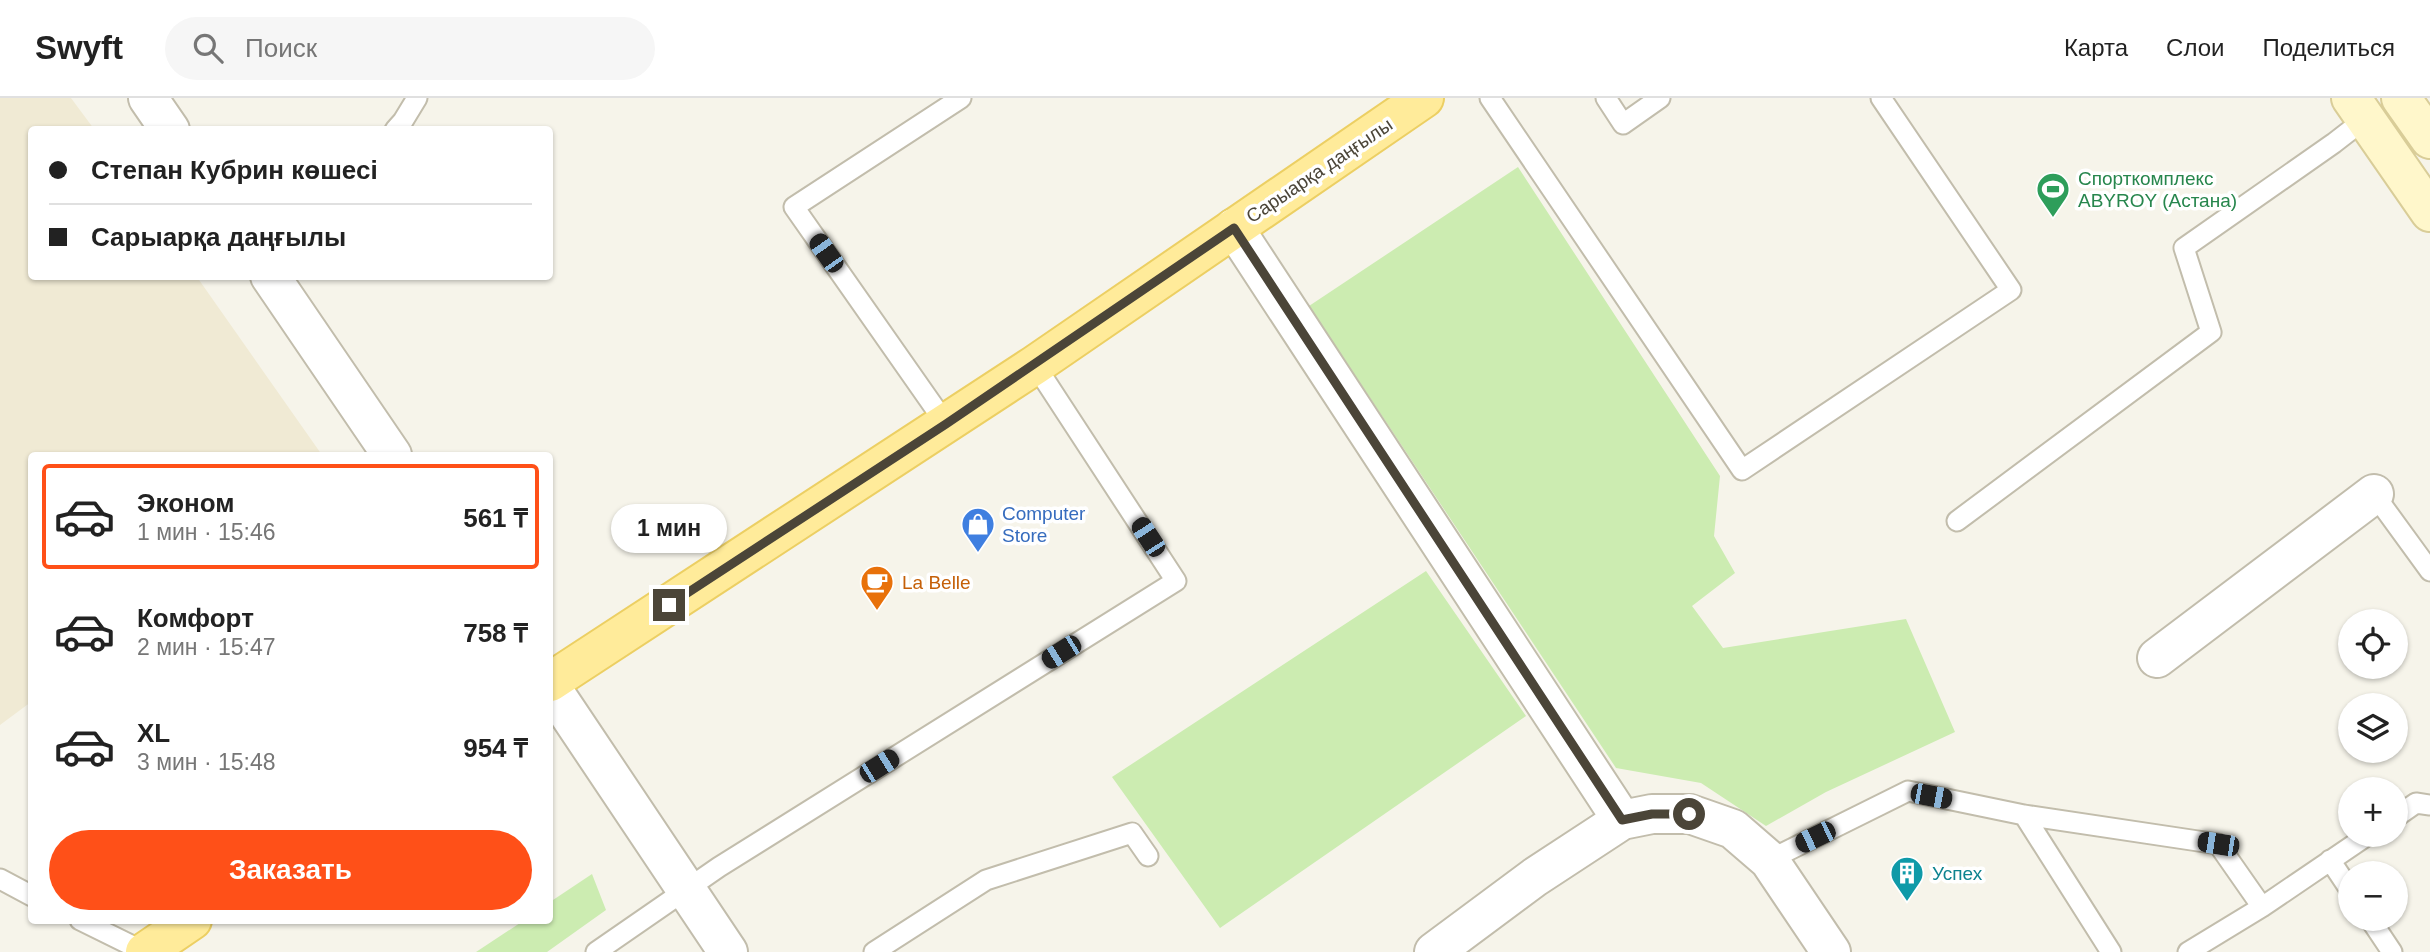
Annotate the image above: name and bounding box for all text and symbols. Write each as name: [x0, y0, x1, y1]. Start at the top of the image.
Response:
search box: [165, 17, 655, 80]
text: Swyft: [35, 29, 123, 66]
icon: search: [189, 29, 227, 67]
text: Поиск: [245, 33, 317, 63]
text: Карта: [2064, 34, 2128, 61]
text: Слои: [2166, 34, 2224, 61]
text: Поделиться: [2262, 34, 2395, 61]
street label: Сарыарқа даңғылы: [1242, 114, 1396, 227]
text: Степан Кубрин көшесі: [91, 155, 378, 185]
place label: Спорткомплекс ABYROY (Астана): [2078, 168, 2237, 211]
sports icon: Спорткомплекс ABYROY (Астана): [2034, 170, 2072, 219]
text: Сарыарқа даңғылы: [91, 222, 346, 252]
car: [806, 230, 847, 276]
icon: car: [53, 485, 116, 548]
text: Эконом: [137, 488, 235, 518]
text: 561 ₸: [463, 503, 528, 533]
place label: Computer Store: [1002, 503, 1086, 546]
callout: 1 мин: [611, 504, 727, 552]
shop icon: Computer Store: [959, 505, 997, 554]
car: [1128, 514, 1169, 560]
text: 1 мин: [637, 515, 701, 541]
text: 1 мин · 15:46: [137, 519, 276, 545]
cafe icon: La Belle: [858, 563, 896, 612]
place label: La Belle: [902, 572, 971, 593]
route end: [653, 589, 685, 621]
icon: car: [53, 600, 116, 663]
text: Комфорт: [137, 603, 254, 633]
map controls: [2338, 609, 2408, 931]
button: locate: [2338, 609, 2408, 679]
text: 758 ₸: [463, 618, 528, 648]
car: [1038, 632, 1085, 672]
text: 2 мин · 15:47: [137, 634, 276, 660]
button: layers: [2338, 693, 2408, 763]
icon: car: [53, 715, 116, 778]
text: XL: [137, 718, 170, 748]
text: 954 ₸: [463, 733, 528, 763]
car: [856, 746, 903, 786]
text: 3 мин · 15:48: [137, 749, 276, 775]
button: +: [2338, 777, 2408, 847]
car: [1909, 782, 1954, 810]
route start: [1673, 798, 1705, 830]
car: [1792, 818, 1839, 856]
button: Заказать: [49, 830, 532, 910]
car: [2196, 830, 2241, 858]
building icon: Успех: [1888, 854, 1926, 903]
button: −: [2338, 861, 2408, 931]
place label: Успех: [1932, 863, 1983, 884]

